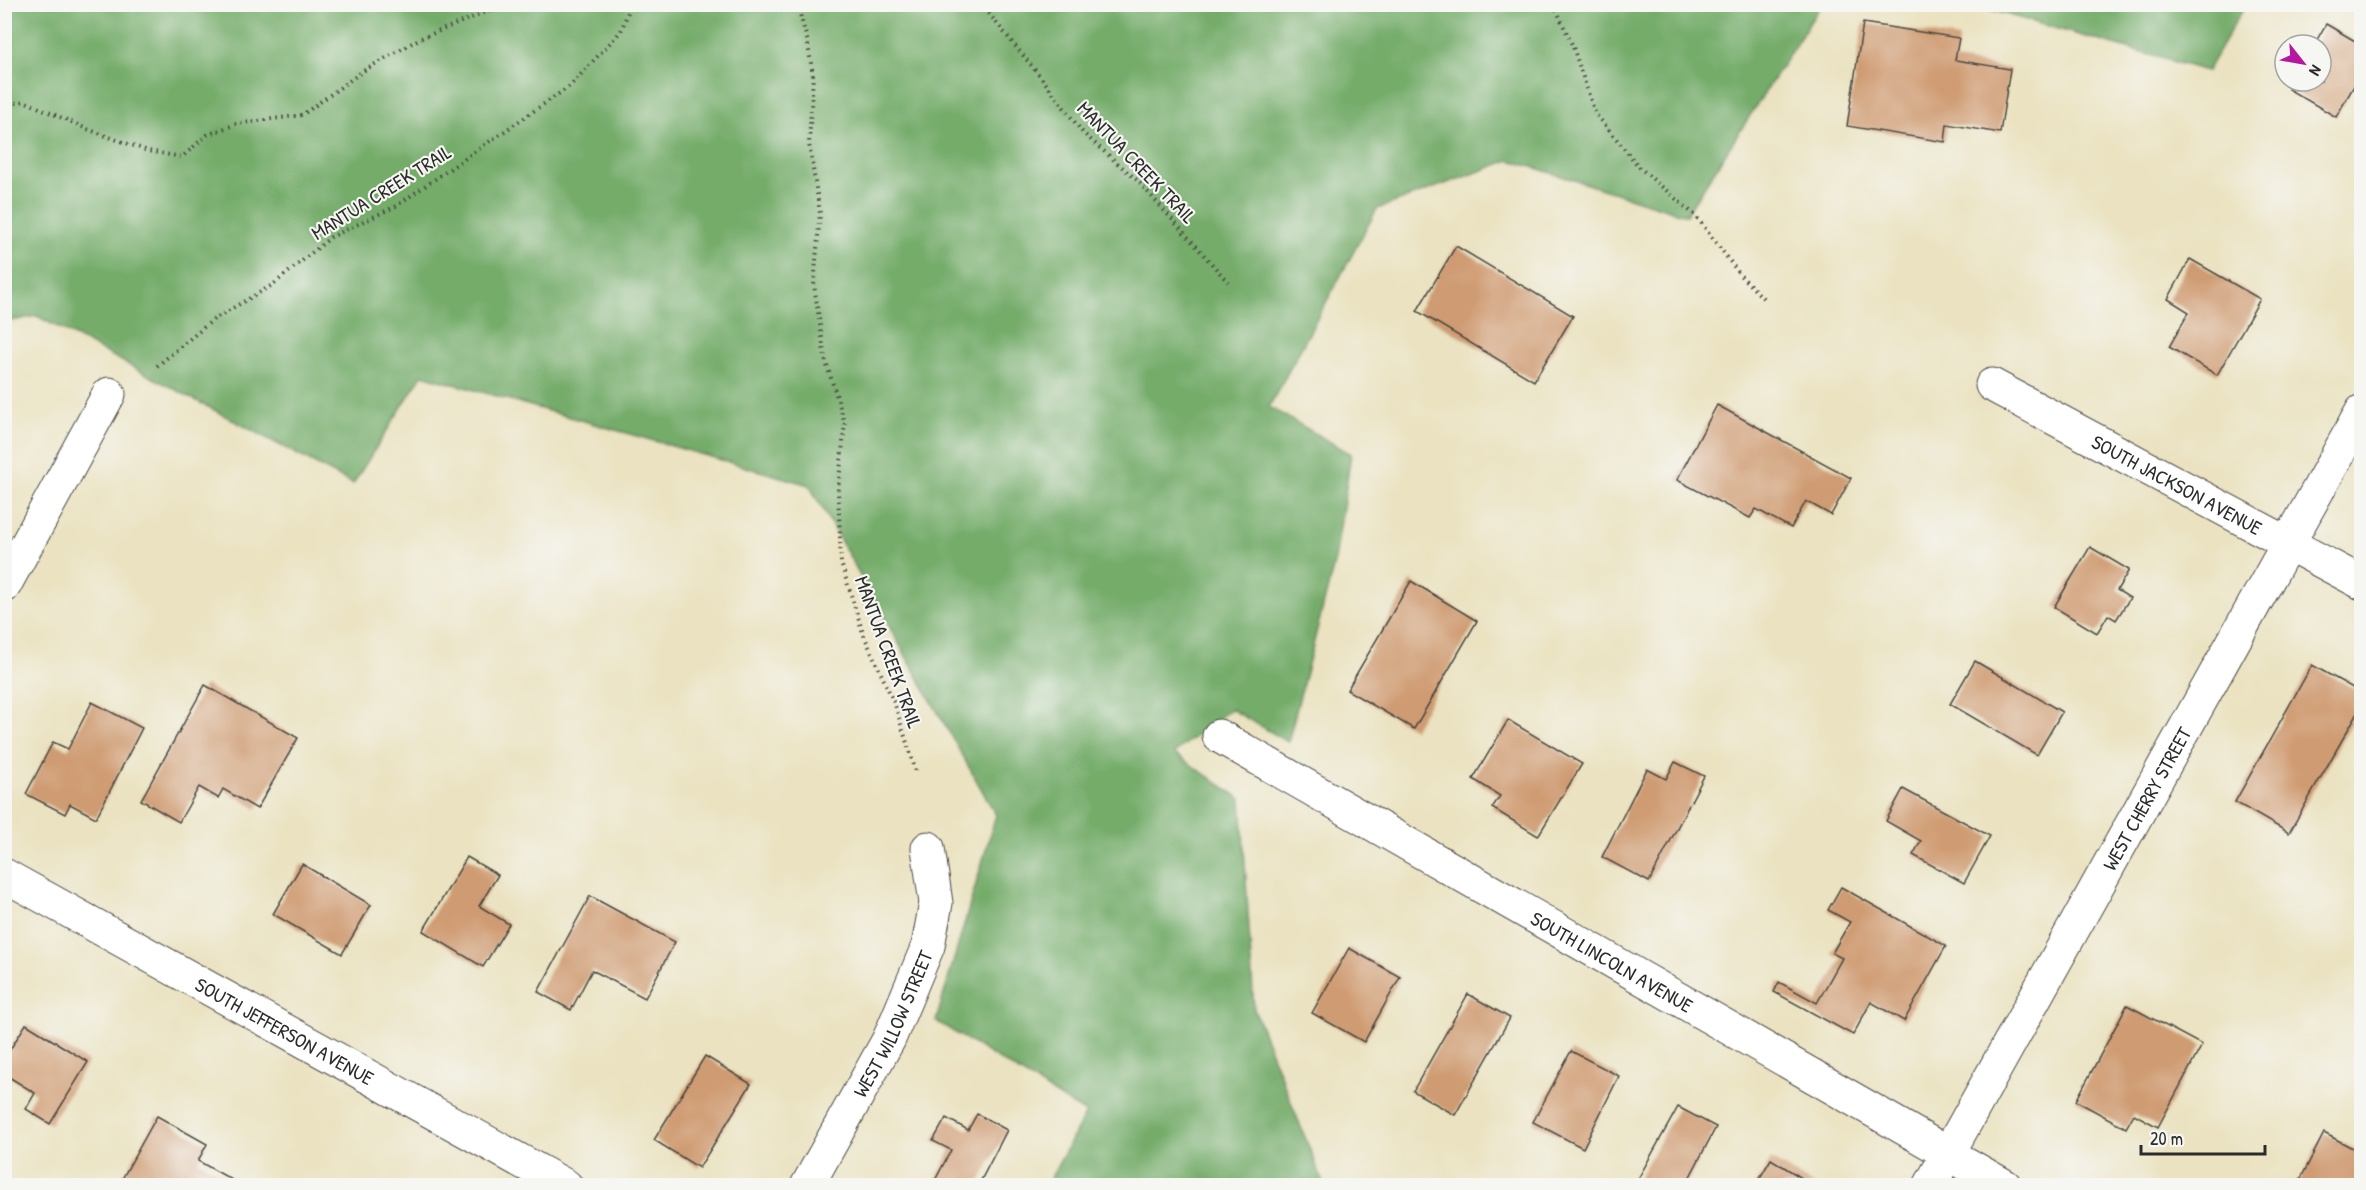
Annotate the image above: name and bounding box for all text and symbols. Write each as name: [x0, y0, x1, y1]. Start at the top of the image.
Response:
north arrow: [2273, 33, 2333, 93]
text: N: [2304, 61, 2327, 80]
street label: MANTUA CREEK TRAIL: [1072, 95, 1202, 229]
street label: MANTUA CREEK TRAIL: [306, 138, 456, 246]
street label: SOUTH JACKSON AVENUE: [2087, 428, 2267, 541]
street label: MANTUA CREEK TRAIL: [849, 572, 929, 732]
street label: WEST CHERRY STREET: [2095, 721, 2197, 875]
street label: SOUTH LINCOLN AVENUE: [1526, 904, 1698, 1018]
street label: WEST WILLOW STREET: [846, 945, 939, 1101]
street label: SOUTH JEFFERSON AVENUE: [191, 970, 379, 1091]
scale bar: [2141, 1118, 2266, 1156]
text: 20 m: [2150, 1126, 2183, 1151]

